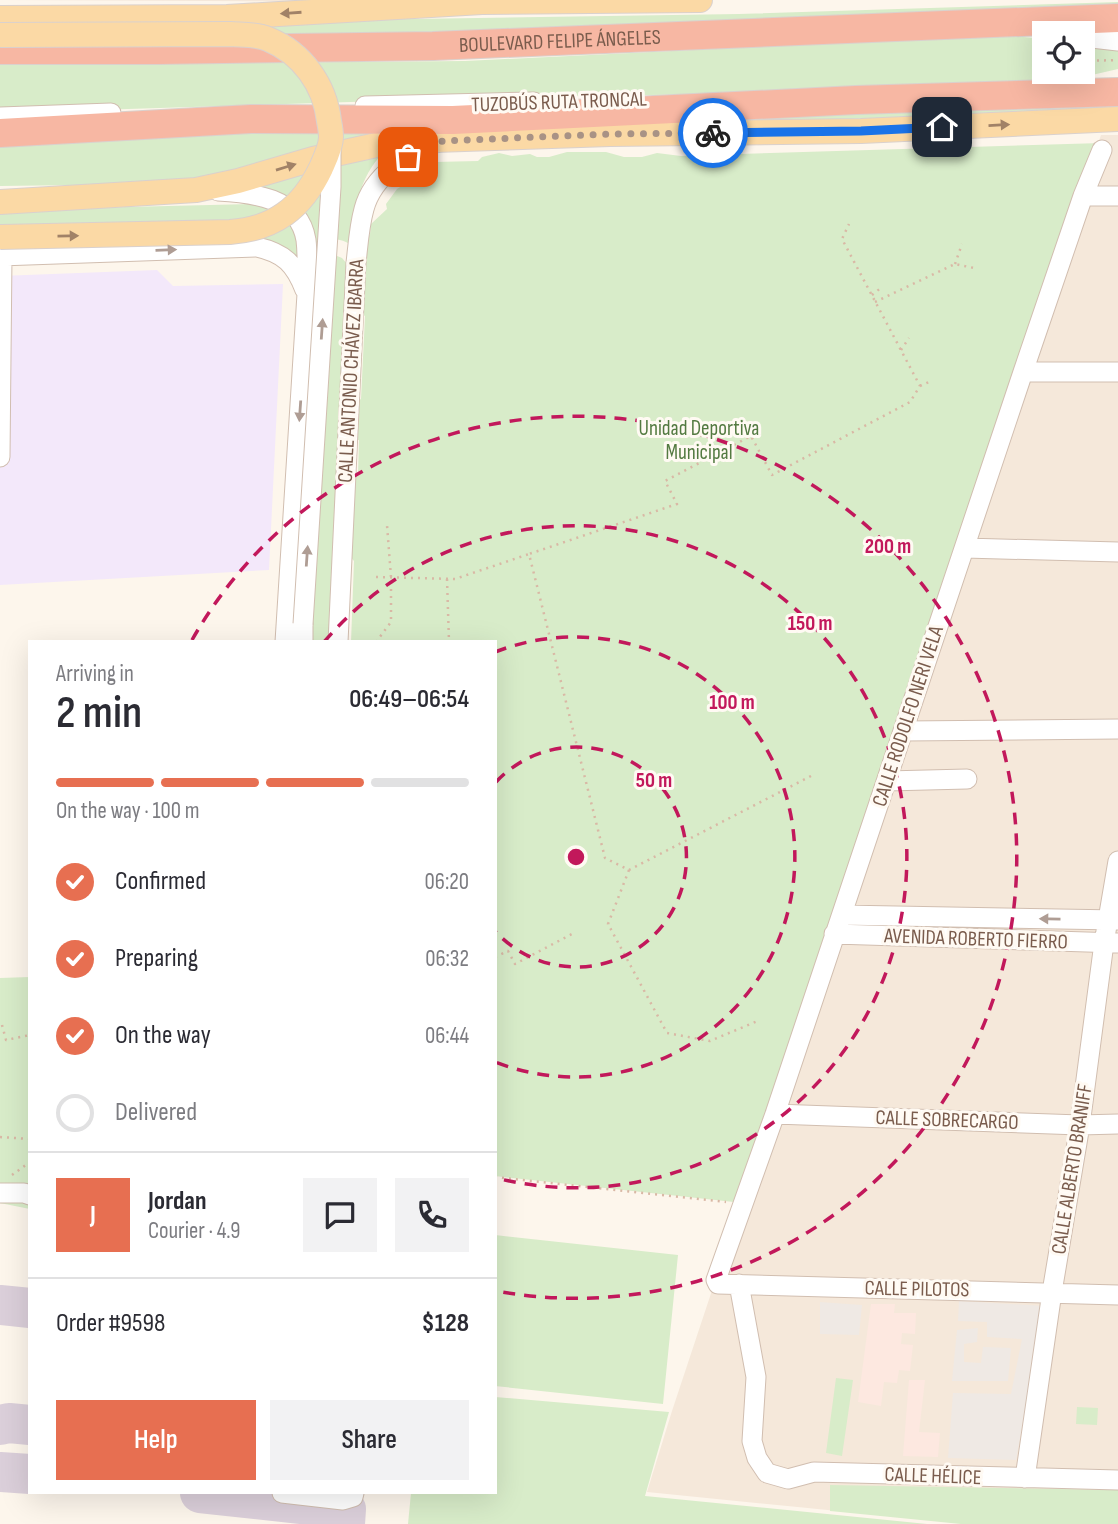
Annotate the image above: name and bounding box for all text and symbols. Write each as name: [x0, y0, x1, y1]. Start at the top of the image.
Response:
one-way arrow: [280, 8, 302, 19]
map controls: [1032, 21, 1095, 84]
button: locate: [1032, 21, 1095, 84]
street label: BOULEVARD FELIPE ÁNGELES: [458, 24, 661, 57]
street label: TUZOBÚS RUTA TRONCAL: [471, 86, 648, 118]
pin: [912, 97, 972, 157]
courier: [678, 98, 748, 168]
icon: home: [923, 108, 961, 146]
icon: bike: [694, 114, 732, 152]
one-way arrow: [989, 119, 1011, 130]
pin: [378, 127, 438, 187]
icon: bag: [389, 138, 427, 176]
one-way arrow: [276, 161, 297, 172]
one-way arrow: [57, 230, 79, 241]
one-way arrow: [155, 244, 177, 255]
street label: CALLE ANTONIO CHÁVEZ IBARRA: [333, 258, 369, 483]
one-way arrow: [317, 318, 328, 340]
one-way arrow: [294, 400, 305, 422]
park label: Unidad Deportiva Municipal: [639, 416, 759, 465]
text: 200 m: [865, 534, 911, 559]
one-way arrow: [302, 545, 313, 567]
text: 150 m: [788, 611, 832, 636]
street label: CALLE RODOLFO NERI VELA: [867, 622, 949, 809]
text: Arriving in: [56, 660, 134, 688]
text: 06:49–06:54: [349, 684, 469, 715]
text: 2 min: [56, 686, 142, 741]
text: 100 m: [709, 690, 755, 715]
text: 50 m: [636, 768, 672, 793]
text: On the way · 100 m: [56, 797, 200, 825]
centre of rings: [564, 845, 588, 869]
icon: check: [56, 863, 94, 901]
text: Confirmed: [115, 866, 206, 897]
text: 06:20: [425, 868, 469, 896]
one-way arrow: [1039, 913, 1061, 925]
street label: AVENIDA ROBERTO FIERRO: [883, 923, 1068, 955]
icon: check: [56, 940, 94, 978]
text: Preparing: [115, 943, 198, 974]
text: 06:32: [425, 945, 469, 973]
icon: check: [56, 1017, 94, 1055]
text: On the way: [115, 1020, 211, 1051]
text: 06:44: [425, 1022, 469, 1050]
street label: CALLE ALBERTO BRANIFF: [1046, 1082, 1098, 1256]
text: Delivered: [115, 1097, 197, 1128]
street label: CALLE SOBRECARGO: [875, 1105, 1019, 1135]
button: chat: [303, 1178, 377, 1252]
button: phone: [395, 1178, 469, 1252]
text: Jordan: [148, 1186, 206, 1217]
text: J: [90, 1200, 96, 1231]
text: Courier · 4.9: [148, 1217, 240, 1245]
street label: CALLE PILOTOS: [864, 1276, 970, 1302]
text: Order #9598: [56, 1308, 165, 1339]
text: $128: [422, 1308, 469, 1339]
button: Help: [56, 1400, 256, 1480]
button: Share: [270, 1400, 469, 1480]
street label: CALLE HÉLICE: [884, 1462, 982, 1490]

